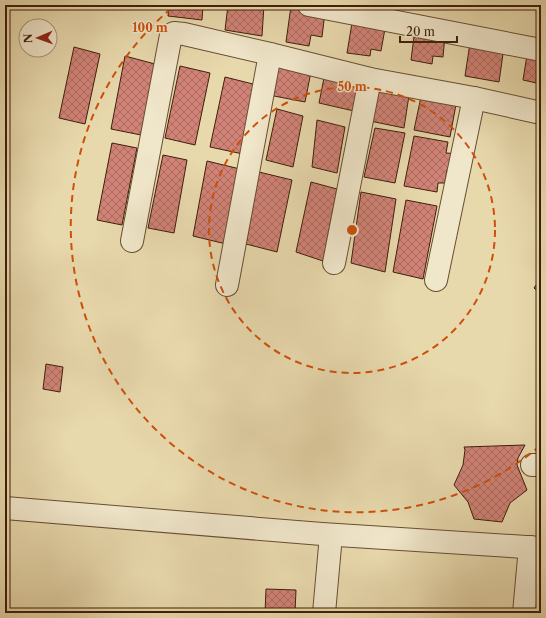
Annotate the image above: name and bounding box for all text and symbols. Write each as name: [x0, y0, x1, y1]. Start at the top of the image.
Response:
north arrow: [18, 18, 58, 58]
scale bar: [400, 18, 457, 44]
text: 100 m: [132, 20, 168, 35]
text: 20 m: [406, 24, 435, 39]
text: N: [21, 33, 35, 43]
text: 50 m: [337, 79, 367, 94]
centre of rings: [345, 223, 359, 237]

